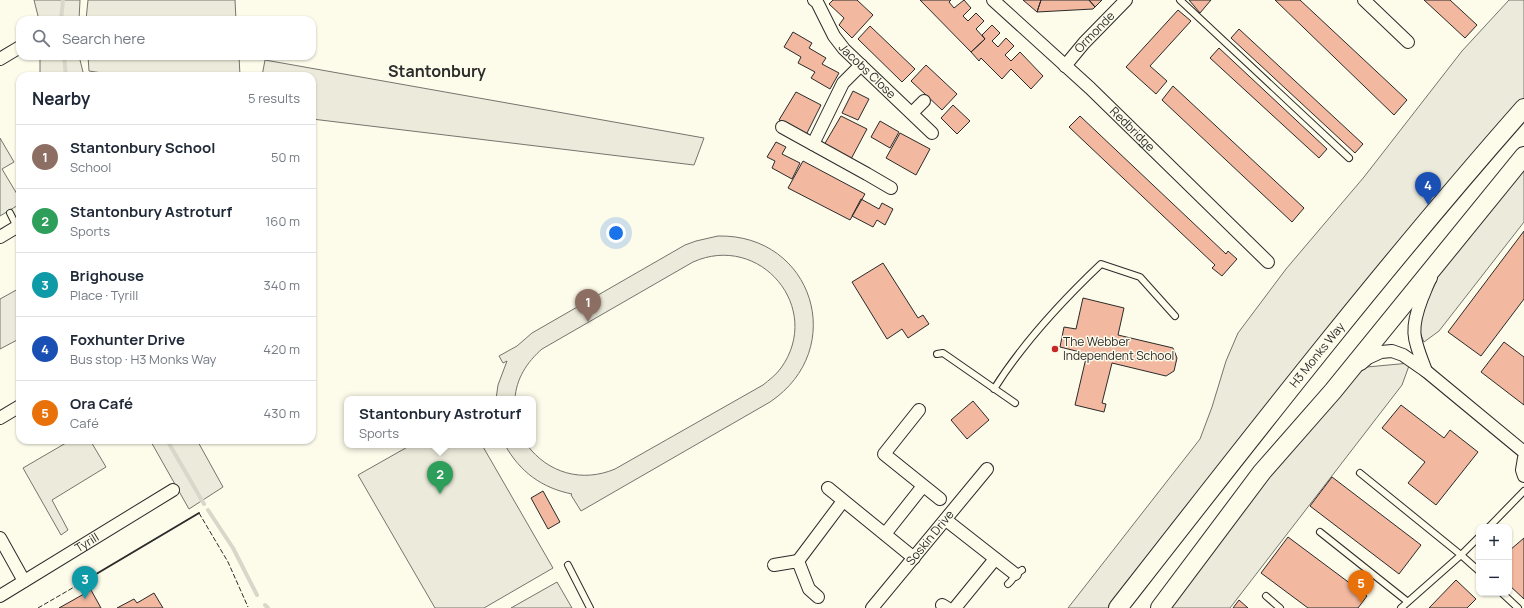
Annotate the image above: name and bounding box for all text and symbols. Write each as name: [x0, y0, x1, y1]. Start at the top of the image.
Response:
street label: Ormonde: [1070, 7, 1118, 56]
search box: [16, 16, 316, 60]
icon: search: [30, 27, 52, 49]
text: Search here: [62, 28, 145, 49]
street label: Jacobs Close: [835, 40, 900, 102]
district label: Stantonbury: [388, 60, 486, 82]
text: Nearby: [32, 87, 90, 110]
text: 5 results: [248, 89, 300, 107]
street label: Redbridge: [1106, 103, 1159, 155]
text: Stantonbury School: [70, 137, 216, 158]
text: 1: [42, 148, 48, 166]
text: 50 m: [271, 148, 300, 166]
text: School: [70, 158, 111, 176]
pin: 4: [1415, 172, 1441, 205]
text: Stantonbury Astroturf: [70, 201, 232, 222]
text: 2: [41, 212, 49, 230]
text: 160 m: [265, 212, 300, 230]
text: Sports: [70, 222, 110, 240]
your location: [606, 223, 626, 243]
text: Brighouse: [70, 265, 144, 286]
text: 3: [41, 276, 49, 294]
text: 340 m: [264, 276, 300, 294]
text: Place · Tyrill: [70, 286, 138, 304]
pin: 1: [575, 289, 601, 322]
street label: H3 Monks Way: [1285, 318, 1349, 391]
text: Foxhunter Drive: [70, 329, 185, 350]
place label: The Webber Independent School: [1063, 333, 1174, 364]
text: 4: [41, 340, 49, 358]
text: 420 m: [263, 340, 300, 358]
marker: The Webber Independent School: [1050, 344, 1060, 354]
text: Bus stop · H3 Monks Way: [70, 350, 216, 368]
text: Ora Café: [70, 393, 133, 414]
popup: [344, 396, 536, 448]
text: Stantonbury Astroturf: [359, 403, 521, 424]
text: 5: [41, 404, 49, 422]
text: 430 m: [264, 404, 300, 422]
text: Café: [70, 414, 99, 432]
text: Sports: [359, 424, 399, 442]
pin: 2: [427, 461, 453, 494]
street label: Soskin Drive: [902, 506, 958, 569]
map controls: [1476, 524, 1512, 596]
button: +: [1476, 524, 1512, 560]
street label: Tyrill: [71, 528, 102, 556]
button: −: [1476, 560, 1512, 596]
pin: 3: [72, 566, 98, 599]
pin: 5: [1348, 570, 1374, 603]

